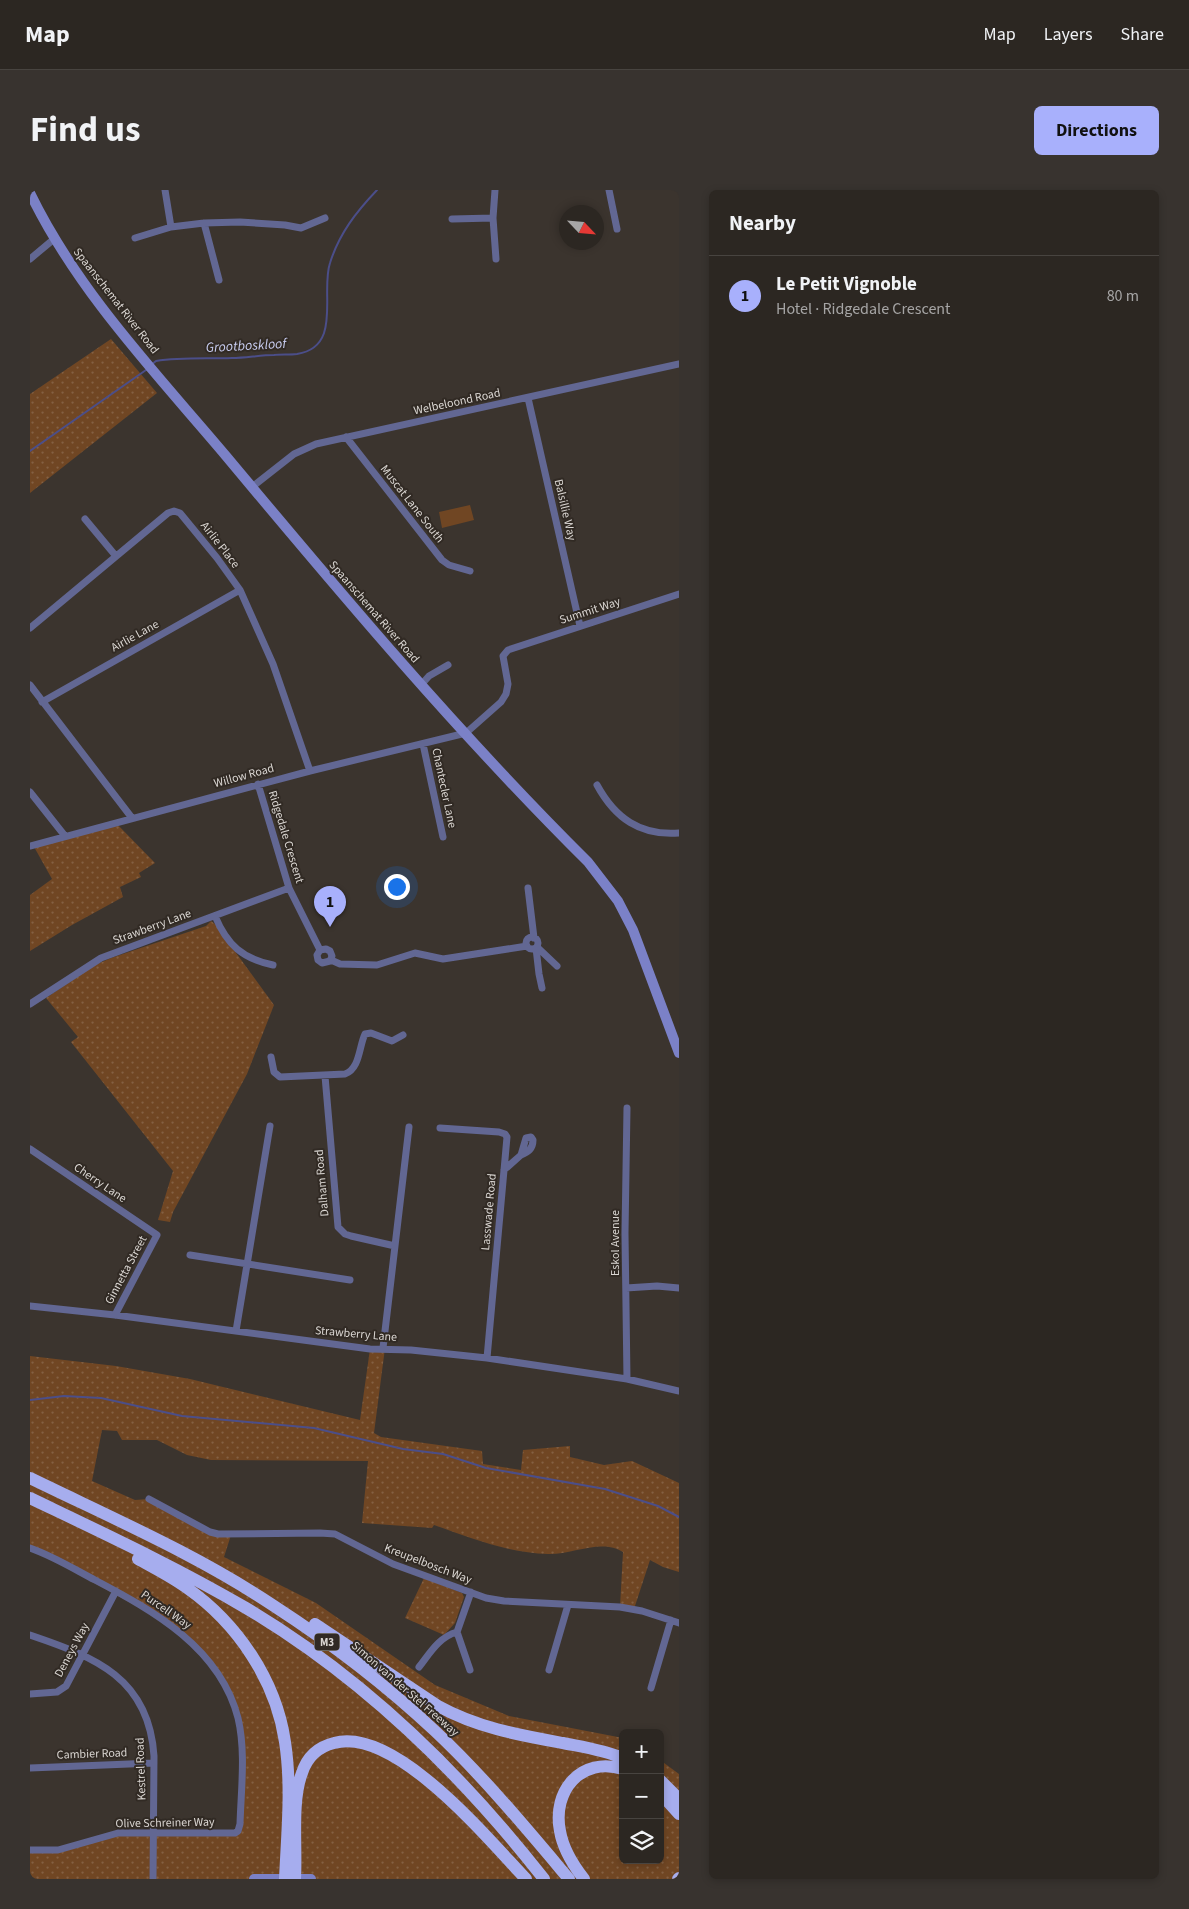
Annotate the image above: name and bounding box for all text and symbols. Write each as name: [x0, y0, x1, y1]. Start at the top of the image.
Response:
text: Map: [25, 17, 70, 52]
text: Map: [984, 22, 1016, 47]
text: Layers: [1044, 22, 1093, 47]
text: Share: [1121, 22, 1164, 47]
text: Find us: [30, 105, 140, 155]
button: Directions: [1034, 106, 1159, 155]
north arrow: [559, 205, 604, 250]
text: Nearby: [729, 208, 796, 238]
street label: Spaanschemat River Road: [69, 244, 163, 358]
text: Le Petit Vignoble: [776, 271, 917, 298]
text: 1: [741, 285, 749, 307]
text: 80 m: [1107, 285, 1139, 307]
text: Hotel · Ridgedale Crescent: [776, 298, 951, 320]
water label: Grootboskloof: [205, 334, 289, 358]
street label: Welbeloond Road: [412, 384, 502, 420]
street label: Muscat Lane South: [376, 461, 448, 547]
street label: Balsillie Way: [550, 478, 580, 543]
street label: Airlie Place: [196, 518, 244, 572]
street label: Spaanschemat River Road: [325, 557, 423, 667]
street label: Summit Way: [557, 593, 623, 629]
street label: Airlie Lane: [108, 616, 162, 656]
street label: Chantecler Lane: [427, 746, 461, 830]
street label: Willow Road: [212, 760, 276, 792]
street label: Ridgedale Crescent: [264, 789, 308, 885]
your location: [384, 874, 410, 900]
pin: 1: [314, 886, 346, 927]
street label: Strawberry Lane: [110, 905, 194, 949]
street label: Dalham Road: [311, 1149, 333, 1217]
street label: Cherry Lane: [70, 1159, 130, 1207]
street label: Lasswade Road: [477, 1173, 501, 1251]
street label: Eskol Avenue: [607, 1210, 624, 1276]
street label: Ginnetta Street: [101, 1233, 151, 1307]
street label: Strawberry Lane: [314, 1322, 398, 1346]
street label: Kreupelbosch Way: [382, 1539, 475, 1589]
street label: Purcell Way: [137, 1586, 195, 1634]
street label: Deneys Way: [50, 1619, 94, 1680]
road number: M3: [314, 1634, 340, 1650]
street label: Simon van der Stel Freeway: [347, 1637, 463, 1741]
map controls: [619, 1729, 664, 1864]
button: +: [619, 1729, 664, 1774]
street label: Kestrel Road: [131, 1737, 151, 1801]
street label: Cambier Road: [56, 1744, 128, 1764]
button: −: [619, 1774, 664, 1819]
street label: Olive Schreiner Way: [115, 1814, 215, 1832]
button: layers: [619, 1819, 664, 1864]

